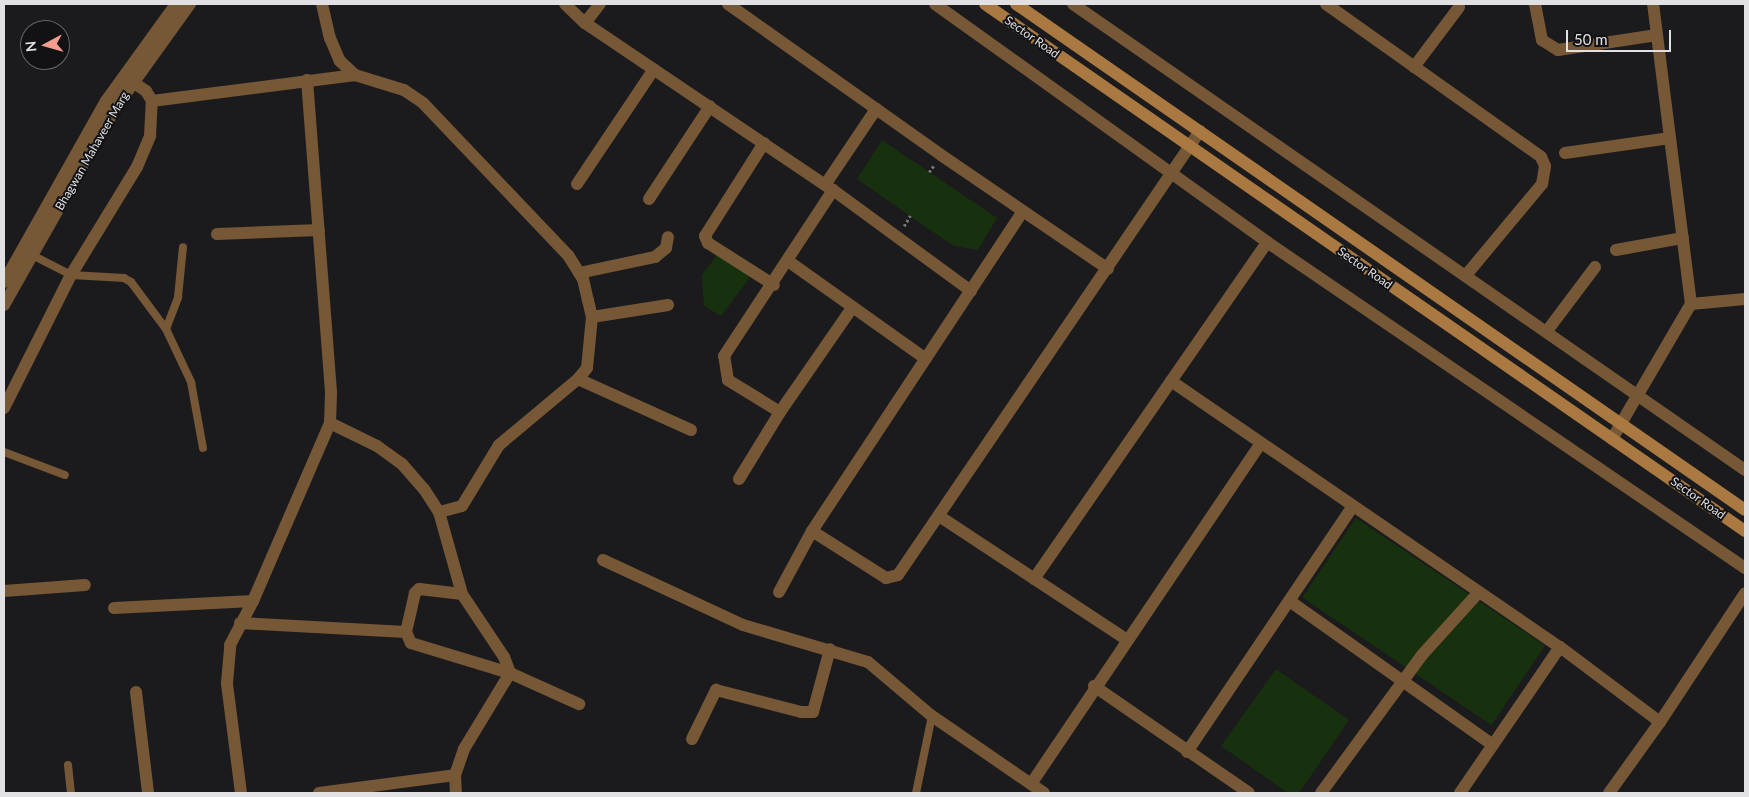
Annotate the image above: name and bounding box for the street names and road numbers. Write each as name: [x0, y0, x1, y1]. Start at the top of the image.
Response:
street label: Sector Road: [1002, 13, 1062, 61]
street label: Bhagwan Mahaveer Marg: [52, 89, 132, 213]
street label: Sector Road: [1335, 244, 1395, 292]
street label: Sector Road: [1668, 474, 1728, 522]

